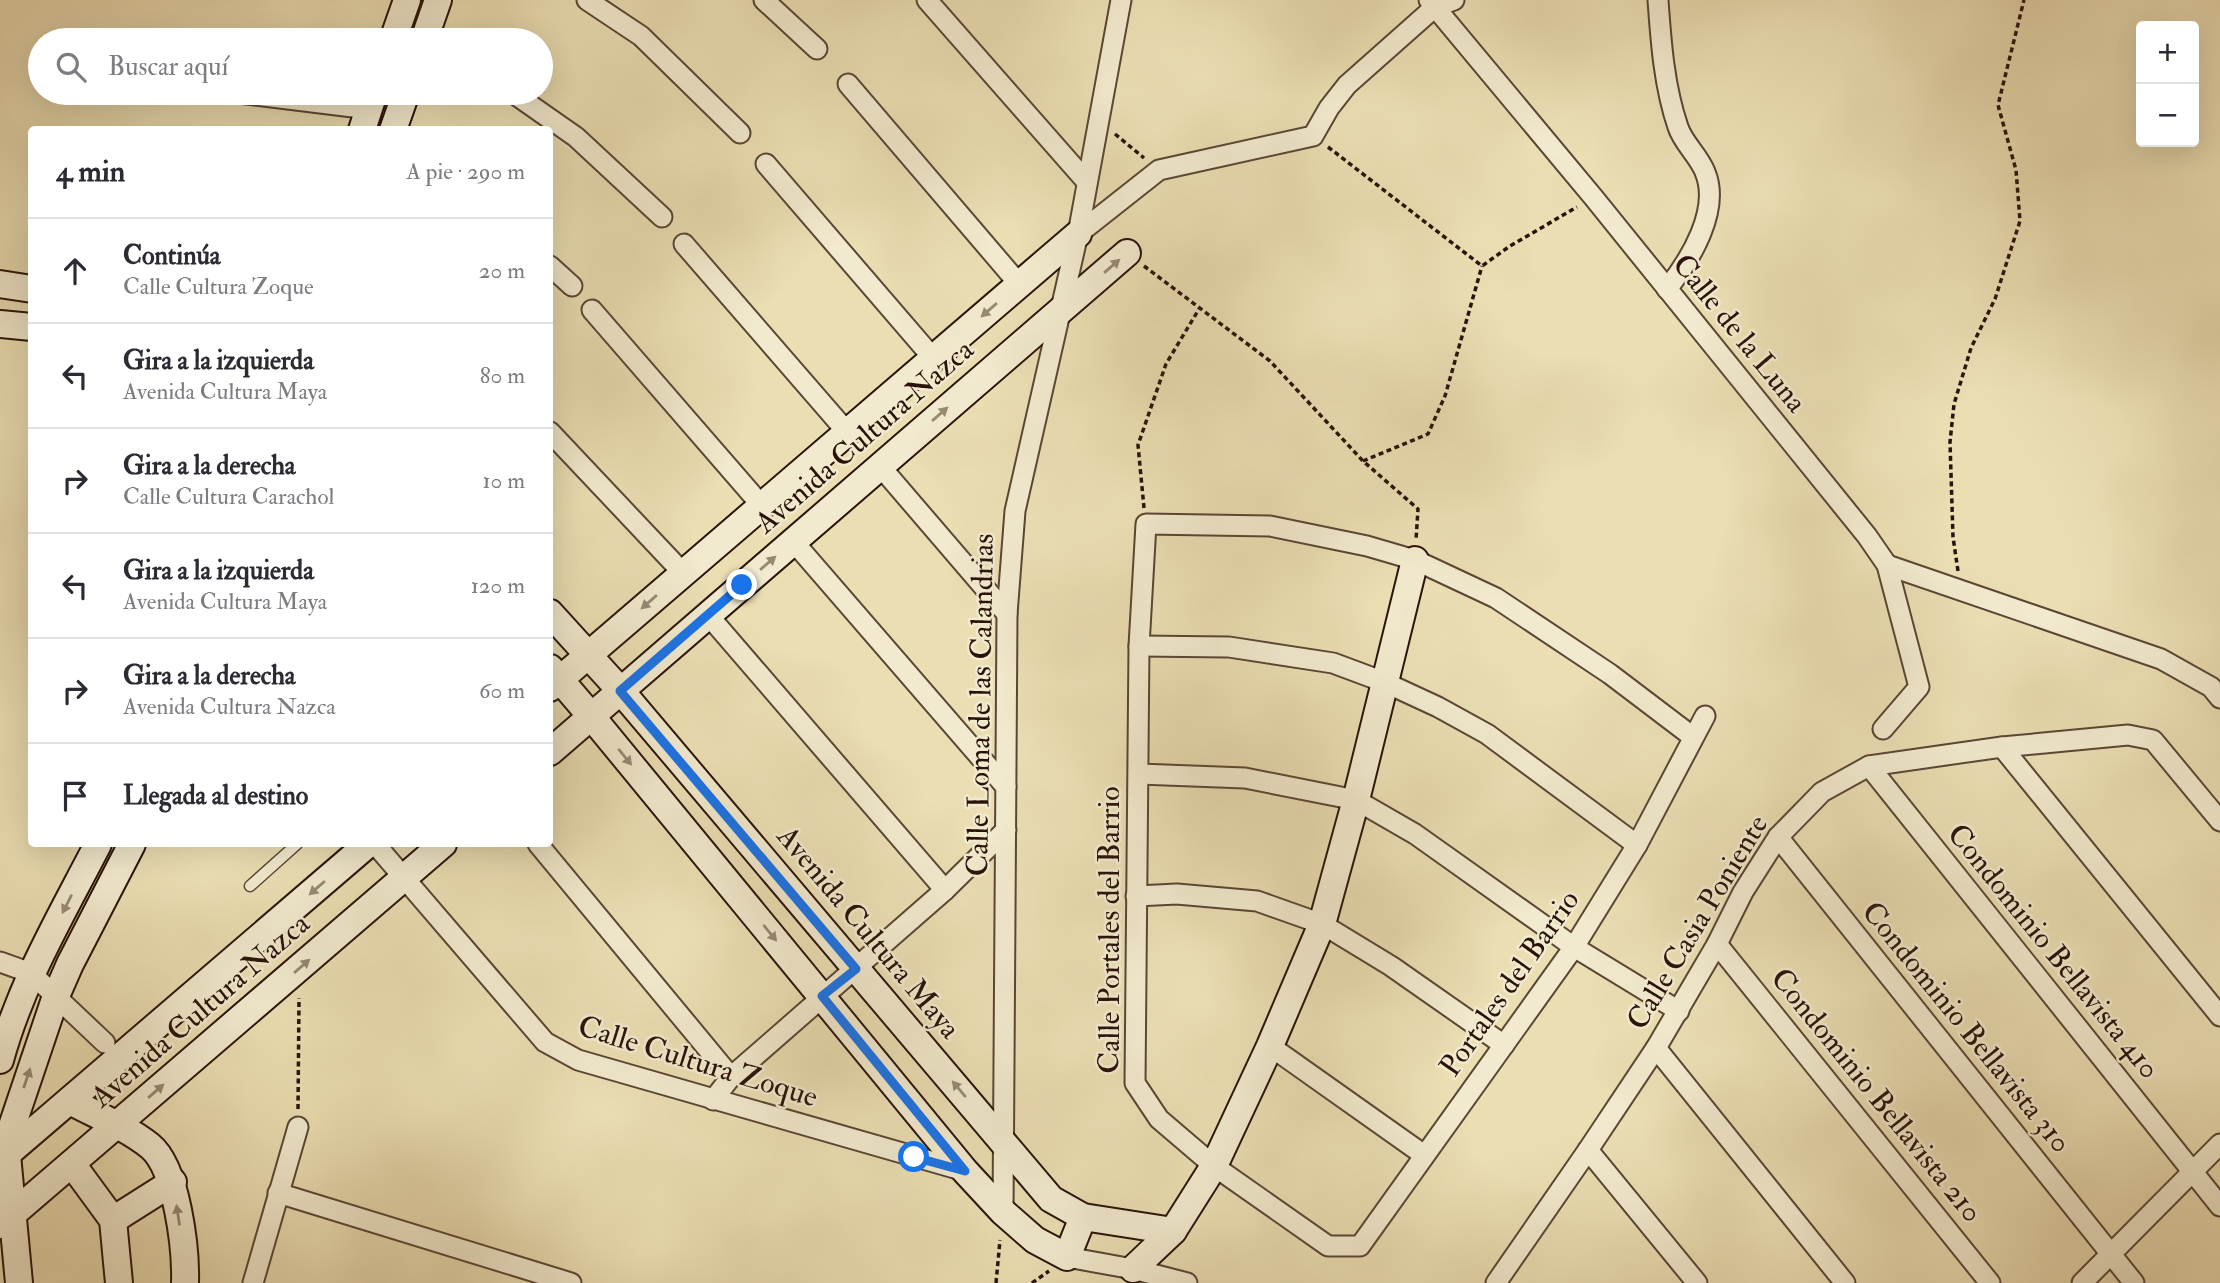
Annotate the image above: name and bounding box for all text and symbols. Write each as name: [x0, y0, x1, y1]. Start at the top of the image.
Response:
map controls: [2136, 21, 2199, 147]
button: +: [2136, 21, 2199, 84]
search box: [28, 28, 553, 105]
icon: search: [52, 48, 90, 86]
text: Buscar aquí: [108, 51, 228, 83]
button: −: [2136, 84, 2199, 147]
text: 4 min: [56, 153, 125, 190]
text: A pie · 290 m: [406, 157, 525, 186]
text: Continúa: [123, 240, 221, 272]
street label: Calle de la Luna: [1664, 247, 1815, 421]
icon: ahead: [56, 252, 94, 290]
text: 20 m: [479, 256, 525, 285]
one-way arrow: [1104, 259, 1121, 274]
text: Calle Cultura Zoque: [123, 272, 314, 301]
one-way arrow: [980, 302, 998, 318]
street label: Avenida Cultura Nazca: [747, 331, 982, 542]
text: Gira a la izquierda: [123, 345, 314, 377]
icon: left: [56, 357, 94, 395]
text: 80 m: [480, 361, 525, 390]
text: Avenida Cultura Maya: [123, 377, 327, 406]
one-way arrow: [932, 407, 949, 422]
text: Gira a la derecha: [123, 450, 296, 482]
icon: right: [56, 462, 94, 500]
text: 10 m: [482, 466, 525, 495]
text: Calle Cultura Carachol: [123, 482, 334, 511]
street label: Calle Loma de las Calandrias: [959, 533, 1002, 877]
text: Gira a la izquierda: [123, 555, 314, 587]
one-way arrow: [759, 555, 777, 571]
icon: left: [56, 567, 94, 605]
route end: [726, 569, 757, 600]
text: 120 m: [471, 571, 525, 600]
text: Avenida Cultura Maya: [123, 587, 327, 616]
one-way arrow: [641, 594, 658, 609]
text: Gira a la derecha: [123, 660, 296, 692]
icon: right: [56, 672, 94, 710]
text: 60 m: [479, 676, 525, 705]
text: Avenida Cultura Nazca: [123, 692, 336, 721]
one-way arrow: [618, 748, 633, 766]
icon: arrive: [56, 777, 94, 815]
text: Llegada al destino: [123, 780, 308, 812]
street label: Calle Portales del Barrio: [1091, 786, 1128, 1074]
street label: Calle Casia Poniente: [1619, 808, 1776, 1036]
street label: Condominio Bellavista 410: [1939, 816, 2168, 1086]
street label: Avenida Cultura Maya: [768, 818, 969, 1047]
one-way arrow: [308, 880, 325, 895]
street label: Portales del Barrio: [1431, 883, 1587, 1084]
one-way arrow: [61, 894, 72, 914]
street label: Condominio Bellavista 310: [1854, 894, 2079, 1160]
street label: Avenida Cultura Nazca: [83, 905, 318, 1116]
one-way arrow: [762, 925, 777, 942]
one-way arrow: [293, 959, 310, 974]
street label: Condominio Bellavista 210: [1763, 961, 1991, 1230]
street label: Calle Cultura Zoque: [573, 1007, 822, 1116]
one-way arrow: [22, 1067, 33, 1088]
one-way arrow: [952, 1081, 967, 1098]
one-way arrow: [147, 1083, 165, 1099]
route start: [898, 1141, 929, 1172]
one-way arrow: [172, 1204, 183, 1226]

